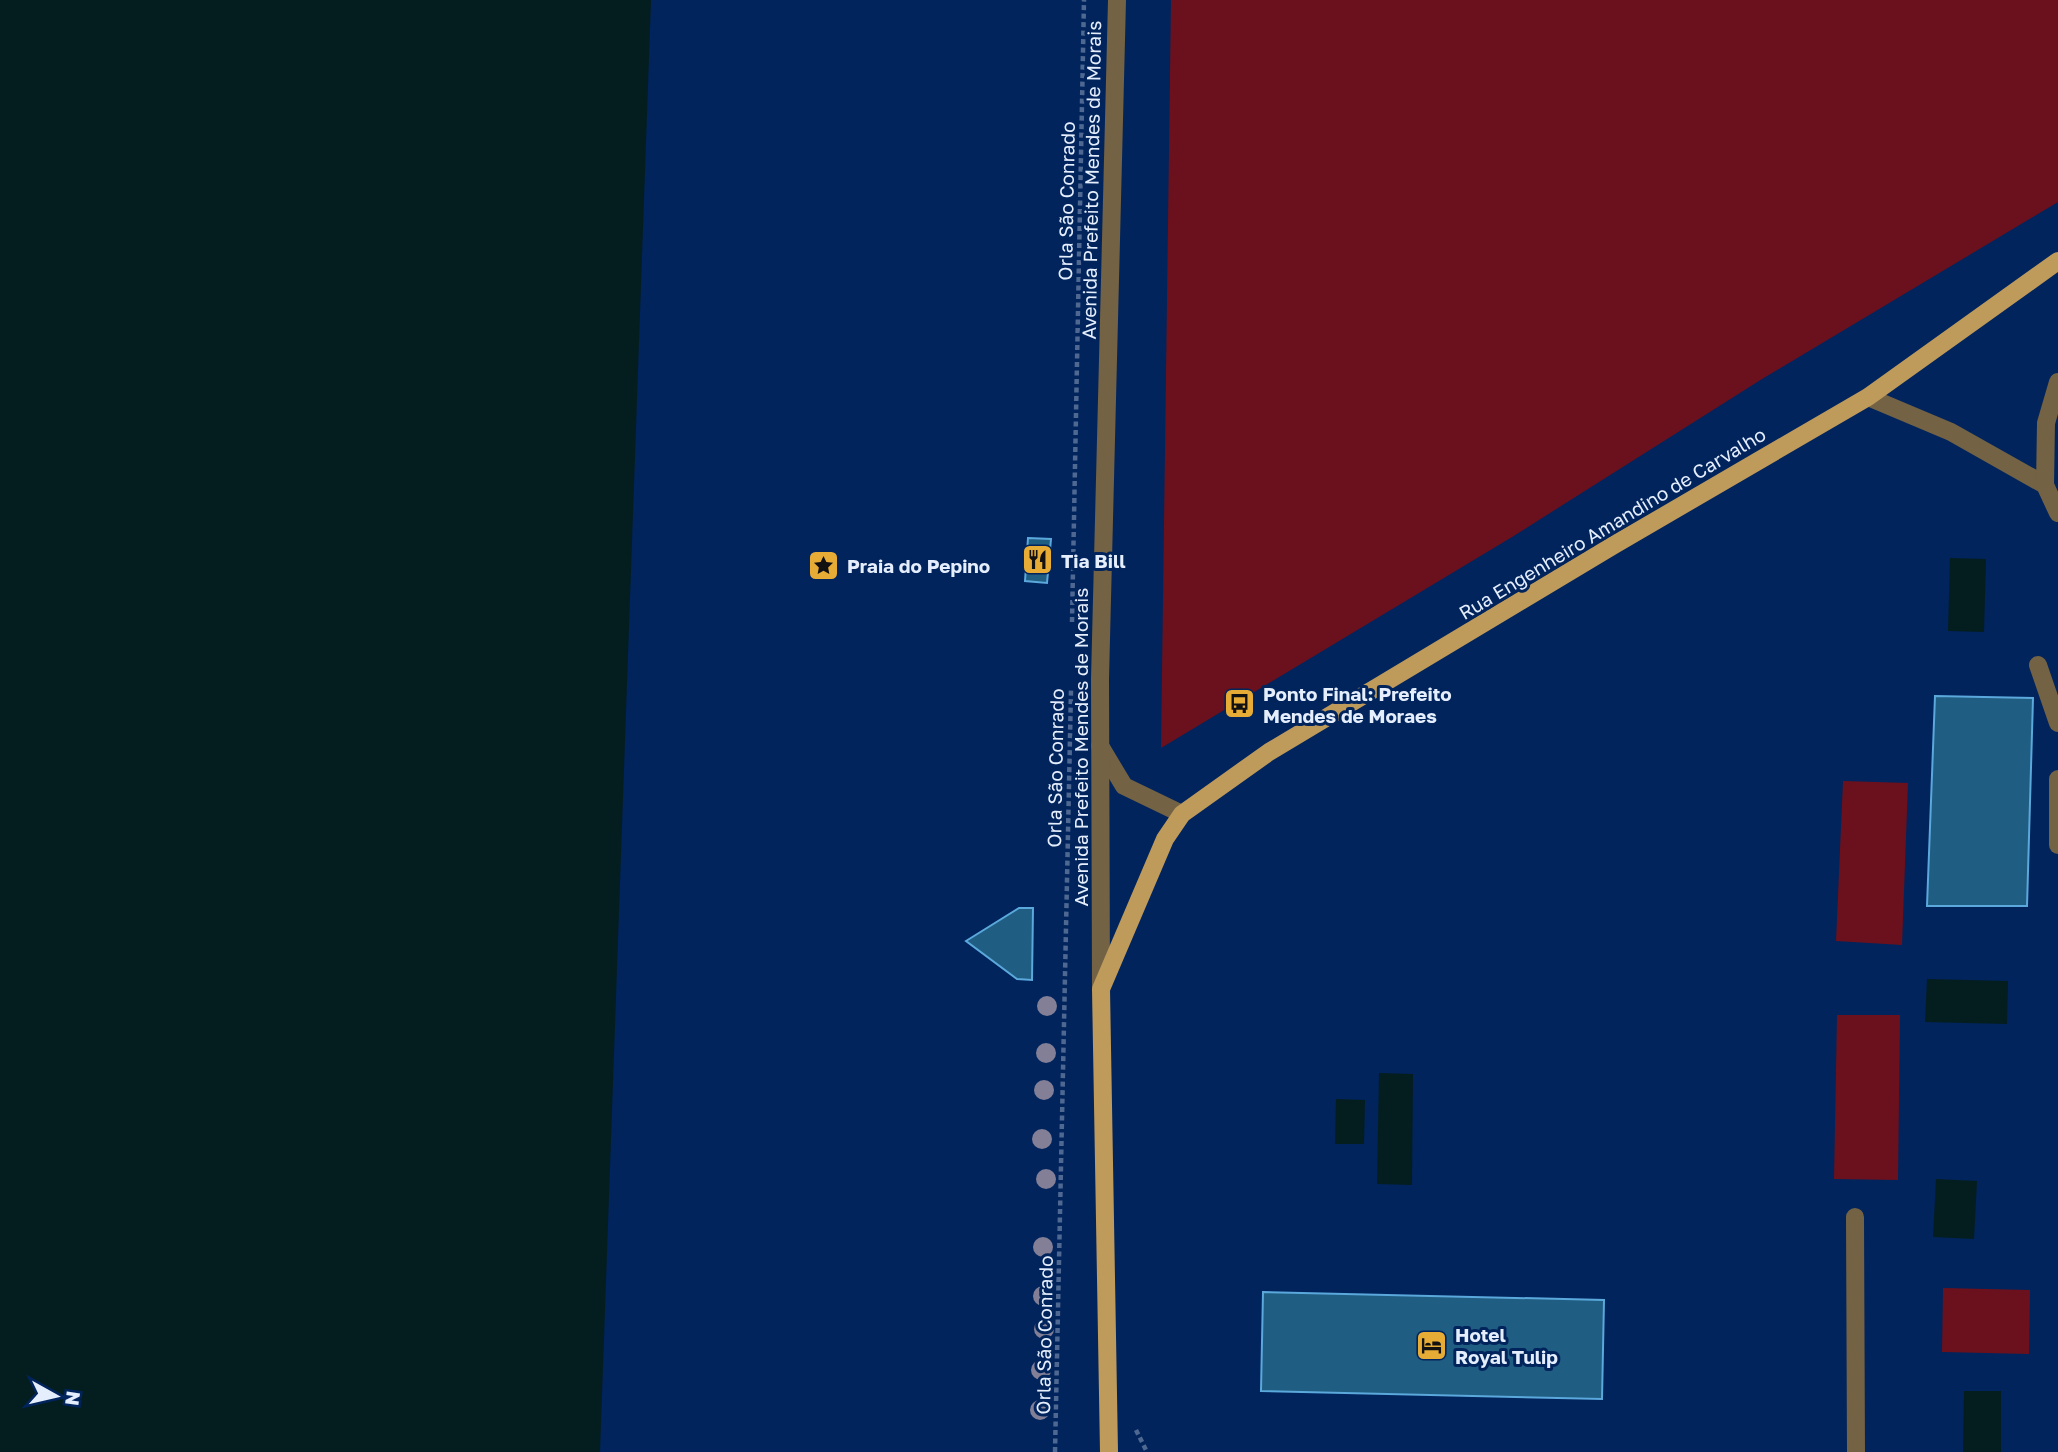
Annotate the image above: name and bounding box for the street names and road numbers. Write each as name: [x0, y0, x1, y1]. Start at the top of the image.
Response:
street label: Avenida Prefeito Mendes de Morais: [1077, 20, 1105, 340]
street label: Orla São Conrado: [1053, 121, 1079, 281]
street label: Rua Engenheiro Amandino de Carvalho: [1454, 422, 1770, 624]
street label: Avenida Prefeito Mendes de Morais: [1069, 588, 1092, 906]
street label: Orla São Conrado: [1042, 688, 1068, 848]
street label: Orla São Conrado: [1031, 1255, 1057, 1415]

